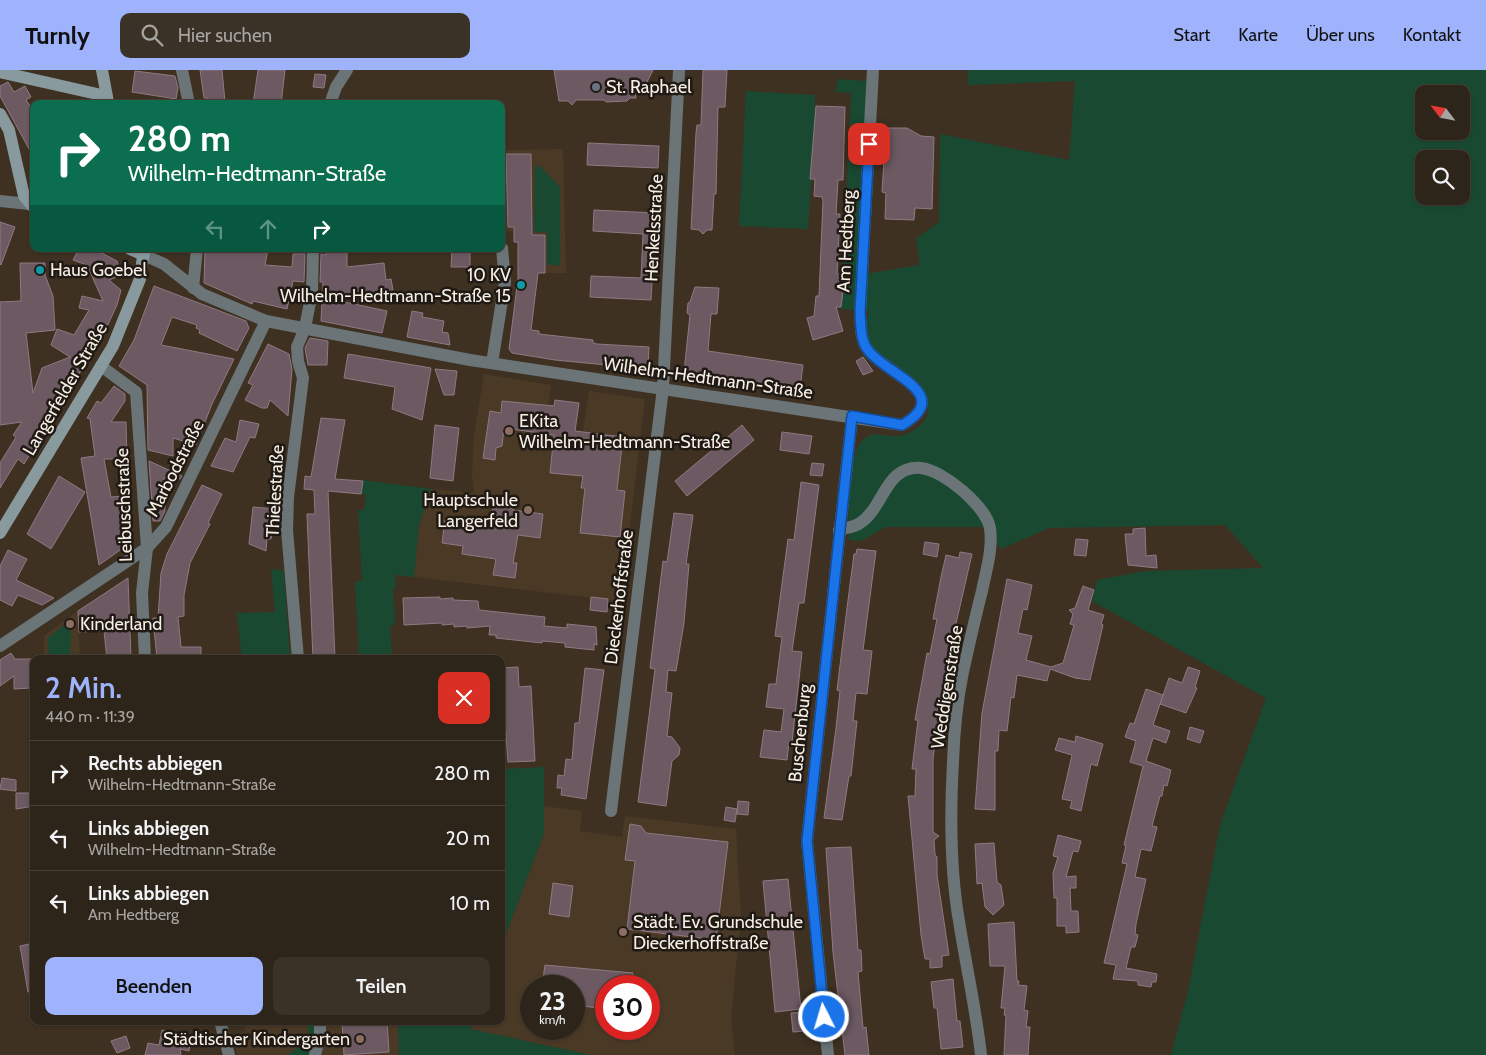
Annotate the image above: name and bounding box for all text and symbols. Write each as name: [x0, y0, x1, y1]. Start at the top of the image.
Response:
search box: [120, 13, 470, 58]
text: Turnly: [25, 21, 90, 50]
icon: search: [138, 21, 166, 49]
text: Hier suchen: [178, 24, 272, 47]
text: Start: [1174, 24, 1210, 46]
text: Karte: [1238, 24, 1278, 46]
text: Über uns: [1306, 24, 1375, 46]
text: Kontakt: [1403, 24, 1461, 46]
place label: St. Raphael: [606, 76, 692, 98]
marker: St. Raphael: [590, 81, 602, 93]
north arrow: [1415, 85, 1470, 140]
map controls: [1415, 85, 1470, 205]
text: 280 m: [128, 117, 231, 160]
icon: right: [45, 120, 110, 185]
pin: [848, 123, 890, 165]
icon: arrive: [855, 130, 883, 158]
button: search: [1415, 150, 1470, 205]
text: Wilhelm-Hedtmann-Straße: [128, 160, 386, 187]
street label: Henkelsstraße: [640, 174, 668, 282]
street label: Am Hedtberg: [832, 188, 860, 293]
icon: left: [201, 215, 229, 243]
icon: ahead: [254, 215, 282, 243]
icon: right: [307, 215, 335, 243]
place label: Haus Goebel: [50, 259, 147, 281]
marker: Haus Goebel: [34, 264, 46, 276]
place label: 10 KV Wilhelm-Hedtmann-Straße 15: [280, 264, 511, 307]
marker: 10 KV Wilhelm-Hedtmann-Straße 15: [515, 279, 527, 291]
street label: Langerfelder Straße: [18, 319, 112, 459]
street label: Wilhelm-Hedtmann-Straße: [602, 352, 814, 404]
place label: EKita Wilhelm-Hedtmann-Straße: [519, 410, 730, 453]
street label: Marbodstraße: [141, 416, 209, 520]
marker: EKita Wilhelm-Hedtmann-Straße: [503, 425, 515, 437]
street label: Thielestraße: [262, 444, 288, 538]
street label: Leibuschstraße: [111, 448, 137, 562]
place label: Hauptschule Langerfeld: [423, 489, 518, 532]
marker: Hauptschule Langerfeld: [522, 504, 534, 516]
street label: Dieckerhoffstraße: [600, 528, 638, 666]
place label: Kinderland: [80, 613, 162, 635]
marker: Kinderland: [64, 618, 76, 630]
street label: Weddigenstraße: [926, 624, 968, 750]
text: 2 Min.: [45, 669, 122, 706]
button: close: [438, 672, 490, 724]
street label: Buschenburg: [784, 682, 816, 783]
text: 440 m · 11:39: [45, 707, 135, 726]
text: Rechts abbiegen: [88, 752, 222, 775]
icon: right: [45, 759, 73, 787]
text: 280 m: [434, 762, 490, 785]
text: Wilhelm-Hedtmann-Straße: [88, 775, 276, 794]
text: Links abbiegen: [88, 817, 209, 840]
icon: left: [45, 824, 73, 852]
text: 20 m: [446, 827, 490, 850]
text: Wilhelm-Hedtmann-Straße: [88, 840, 276, 859]
text: Links abbiegen: [88, 882, 209, 905]
icon: left: [45, 889, 73, 917]
text: 10 m: [450, 892, 490, 915]
text: Am Hedtberg: [88, 905, 179, 924]
place label: Städt. Ev. Grundschule Dieckerhoffstraße: [633, 911, 803, 954]
marker: Städt. Ev. Grundschule Dieckerhoffstraße: [617, 926, 629, 938]
button: Beenden: [45, 957, 263, 1015]
button: Teilen: [273, 957, 490, 1015]
speed limit sign: 30: [595, 975, 660, 1040]
text: 23: [539, 986, 566, 1016]
position arrow: [797, 990, 849, 1042]
text: km/h: [539, 1012, 566, 1027]
place label: Städtischer Kindergarten: [163, 1028, 350, 1050]
marker: Städtischer Kindergarten: [354, 1033, 366, 1045]

